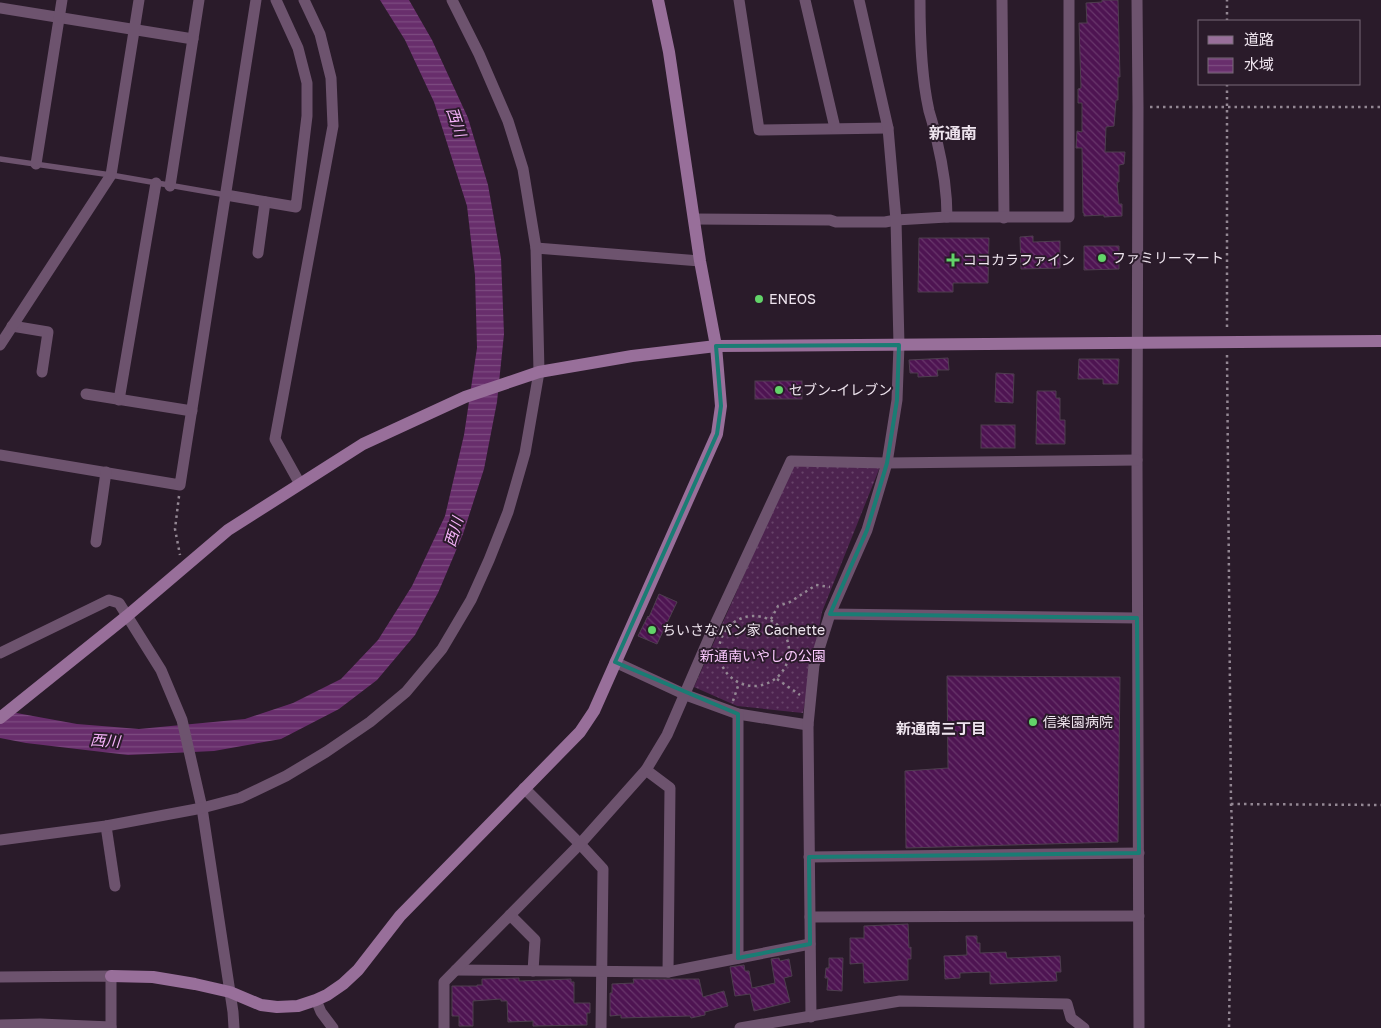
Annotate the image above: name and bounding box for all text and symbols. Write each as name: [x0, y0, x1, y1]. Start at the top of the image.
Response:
legend: [1198, 20, 1361, 85]
text: 道路: [1244, 30, 1274, 48]
text: 水域: [1244, 55, 1274, 73]
water label: 西川: [444, 105, 471, 141]
district label: 新通南: [929, 123, 977, 143]
place label: ファミリーマート: [1112, 249, 1224, 266]
place label: ココカラファイン: [963, 251, 1075, 268]
marker: ファミリーマート: [1096, 252, 1108, 264]
marker: ココカラファイン: [947, 254, 959, 266]
place label: ENEOS: [769, 290, 816, 307]
marker: ENEOS: [753, 293, 765, 305]
place label: セブン-イレブン: [789, 381, 892, 398]
marker: セブン-イレブン: [773, 384, 785, 396]
water label: 西川: [440, 513, 467, 549]
place label: ちいさなパン家 Cachette: [662, 621, 825, 638]
marker: ちいさなパン家 Cachette: [646, 624, 658, 636]
park label: 新通南いやしの公園: [700, 647, 826, 664]
place label: 信楽園病院: [1043, 713, 1113, 730]
marker: 信楽園病院: [1027, 716, 1039, 728]
district label: 新通南三丁目: [896, 719, 986, 737]
water label: 西川: [89, 730, 123, 750]

